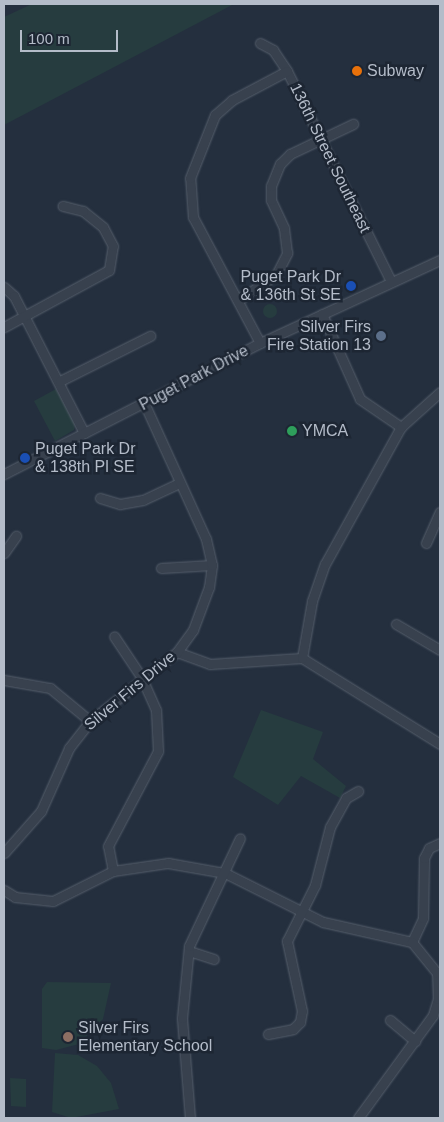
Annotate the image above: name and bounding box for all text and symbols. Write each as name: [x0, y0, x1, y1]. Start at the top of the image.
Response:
scale bar: [22, 20, 120, 52]
text: 100 m: [28, 30, 70, 47]
place label: Subway: [367, 61, 424, 81]
marker: Subway: [351, 65, 363, 77]
street label: 136th Street Southeast: [285, 80, 375, 236]
place label: Puget Park Dr & 136th St SE: [240, 267, 341, 305]
marker: Puget Park Dr & 136th St SE: [345, 280, 357, 292]
place label: Silver Firs Fire Station 13: [267, 317, 371, 355]
marker: Silver Firs Fire Station 13: [375, 330, 387, 342]
street label: Puget Park Drive: [136, 341, 252, 415]
place label: YMCA: [302, 421, 348, 441]
marker: YMCA: [286, 425, 298, 437]
place label: Puget Park Dr & 138th Pl SE: [35, 439, 135, 477]
marker: Puget Park Dr & 138th Pl SE: [19, 452, 31, 464]
street label: Silver Firs Drive: [81, 647, 179, 735]
place label: Silver Firs Elementary School: [78, 1018, 212, 1056]
marker: Silver Firs Elementary School: [62, 1031, 74, 1043]

